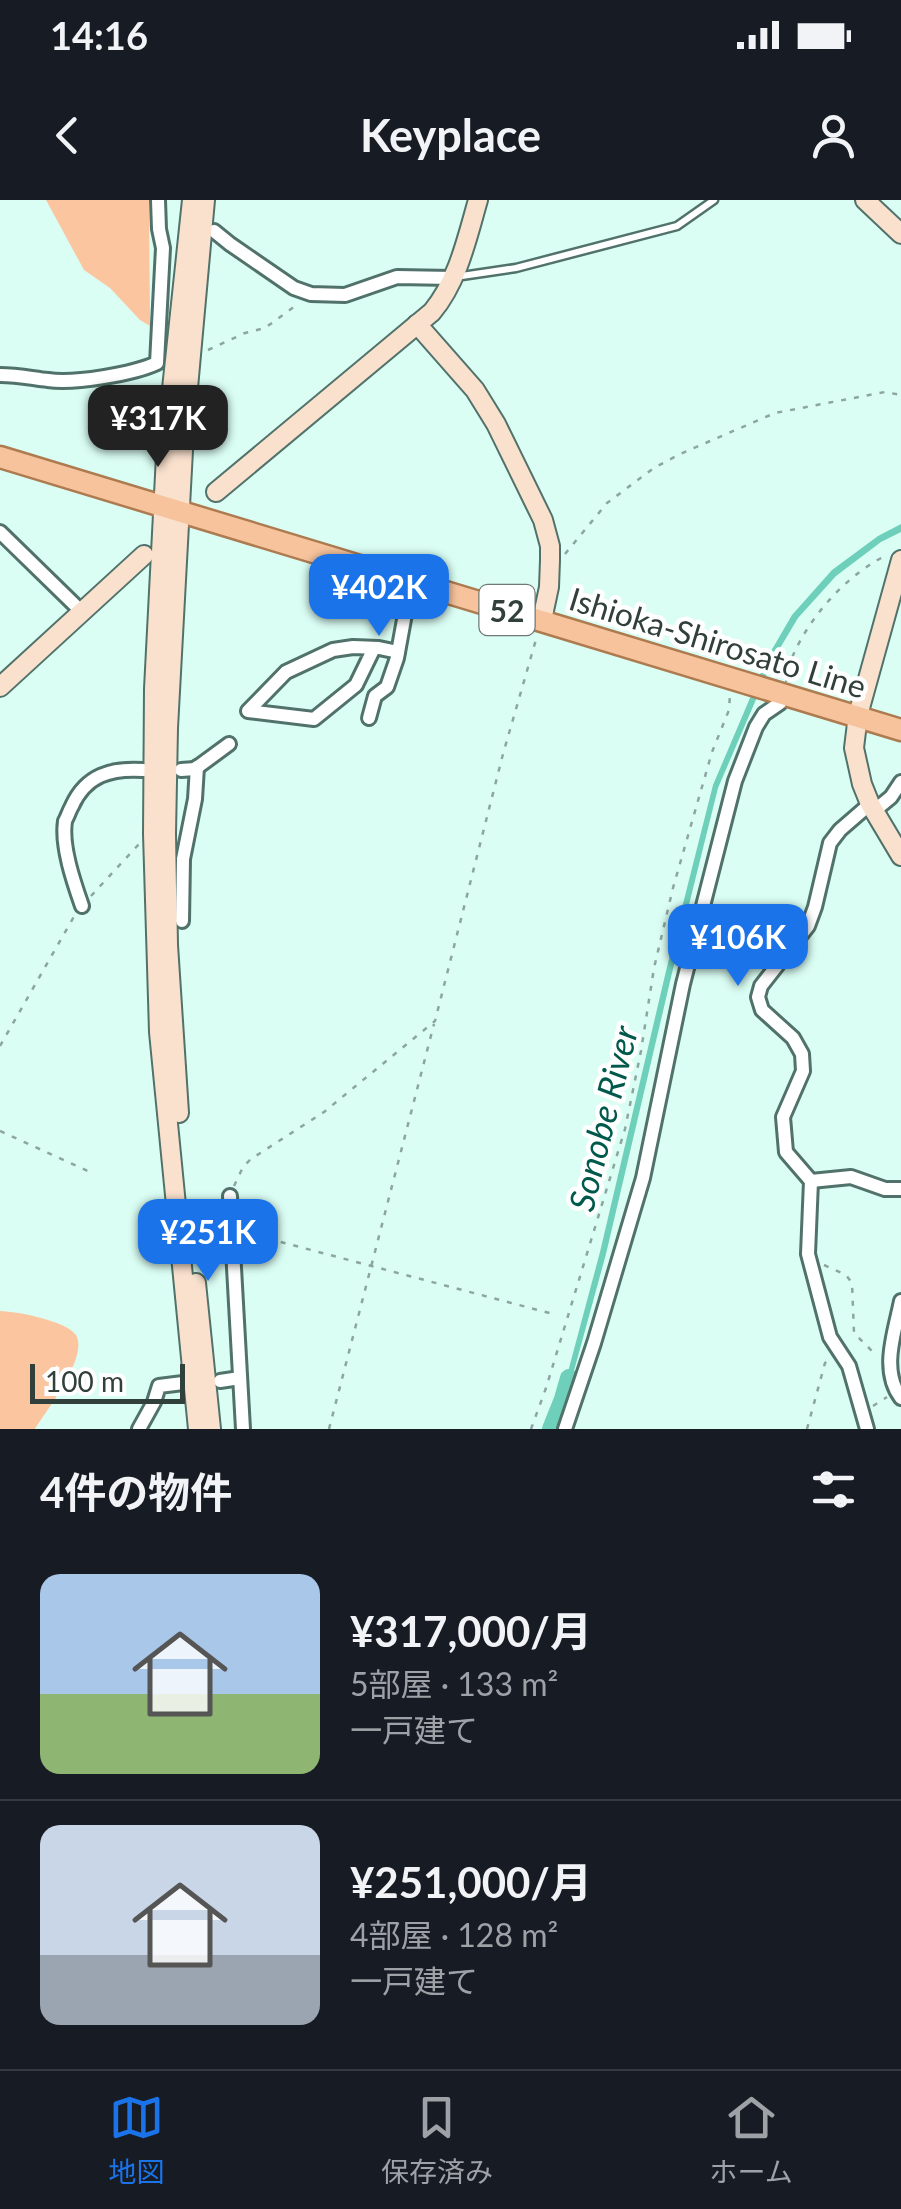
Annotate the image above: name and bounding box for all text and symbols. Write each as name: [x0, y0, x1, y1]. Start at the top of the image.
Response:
text: 14:16: [50, 12, 148, 58]
icon: back: [40, 108, 95, 163]
text: Keyplace: [360, 108, 541, 162]
icon: person: [806, 108, 861, 163]
pin: ¥317K: [88, 385, 228, 470]
text: ¥317K: [110, 398, 206, 437]
pin: ¥402K: [309, 554, 449, 639]
text: ¥402K: [331, 567, 427, 606]
street label: Ishioka-Shirosato Line: [565, 578, 871, 706]
road number: 52: [480, 585, 534, 635]
pin: ¥106K: [668, 904, 808, 989]
text: ¥106K: [690, 917, 786, 956]
water label: Sonobe River: [559, 1020, 646, 1215]
pin: ¥251K: [138, 1199, 278, 1284]
text: ¥251K: [160, 1212, 256, 1251]
scale bar: [30, 1359, 185, 1404]
text: 100 m: [45, 1364, 124, 1398]
icon: filters: [806, 1462, 861, 1517]
text: 4件の物件: [40, 1467, 232, 1517]
text: ¥317,000/月: [350, 1606, 592, 1656]
icon: home: [120, 1614, 240, 1734]
text: 5部屋 · 133 m²: [350, 1664, 558, 1703]
text: 一戸建て: [350, 1710, 478, 1749]
text: ¥251,000/月: [350, 1857, 592, 1907]
icon: home: [120, 1865, 240, 1985]
text: 4部屋 · 128 m²: [350, 1915, 558, 1954]
text: 一戸建て: [350, 1961, 478, 2000]
tab: 地図: [108, 2090, 164, 2190]
tab: 保存済み: [381, 2090, 493, 2190]
tab: ホーム: [710, 2090, 793, 2190]

